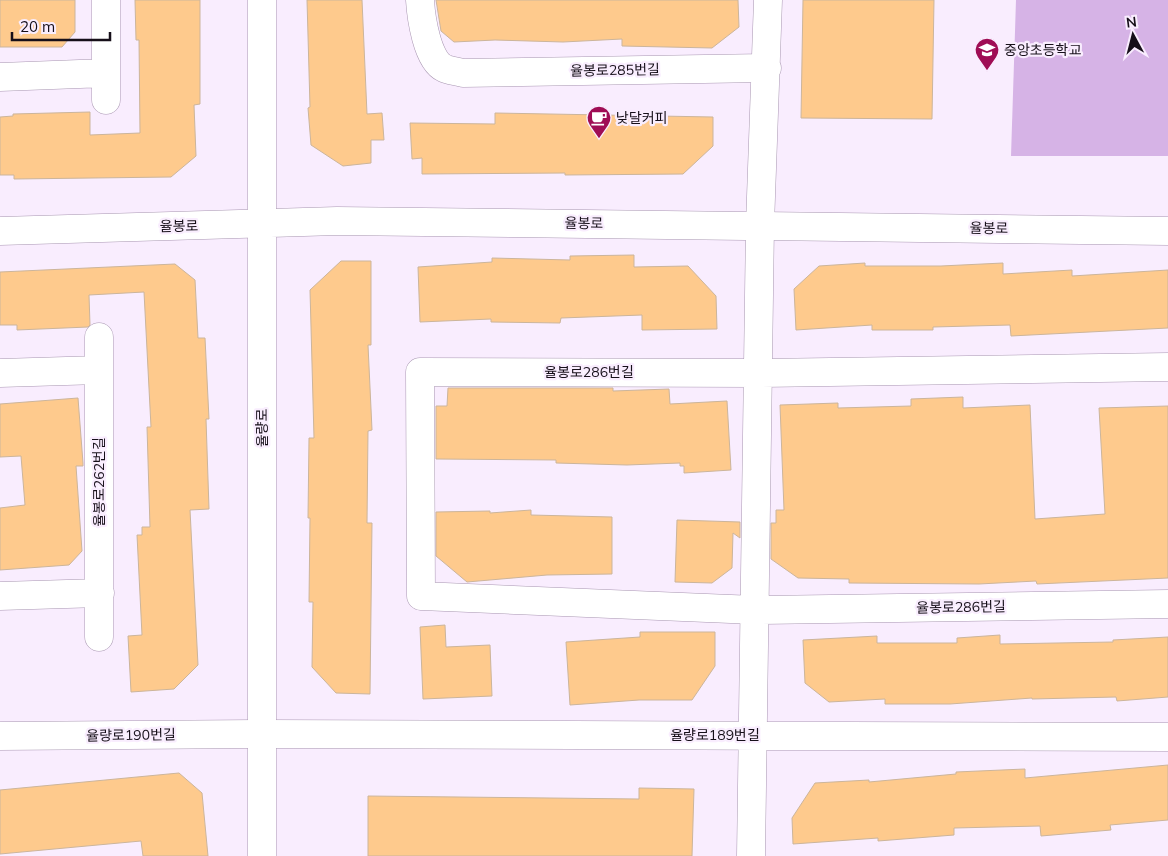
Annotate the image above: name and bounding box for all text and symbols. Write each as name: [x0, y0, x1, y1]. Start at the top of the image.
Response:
scale bar: [12, 10, 110, 42]
north arrow: [1108, 10, 1158, 60]
text: N: [1125, 13, 1138, 32]
text: 20 m: [20, 17, 55, 36]
school or university icon: 중앙초등학교: [974, 37, 1000, 71]
place label: 중앙초등학교: [1004, 41, 1081, 59]
street label: 율봉로285번길: [570, 60, 660, 80]
cafe icon: 낮달커피: [586, 105, 612, 139]
place label: 낮달커피: [616, 109, 668, 127]
street label: 율봉로: [565, 214, 604, 232]
street label: 율봉로: [160, 217, 199, 235]
street label: 율봉로: [970, 219, 1009, 237]
street label: 율봉로286번길: [544, 363, 634, 381]
street label: 율량로: [253, 409, 271, 447]
street label: 율봉로262번길: [90, 437, 108, 527]
street label: 율봉로286번길: [916, 597, 1006, 617]
street label: 율량로190번길: [86, 725, 176, 745]
street label: 율량로189번길: [670, 726, 760, 744]

